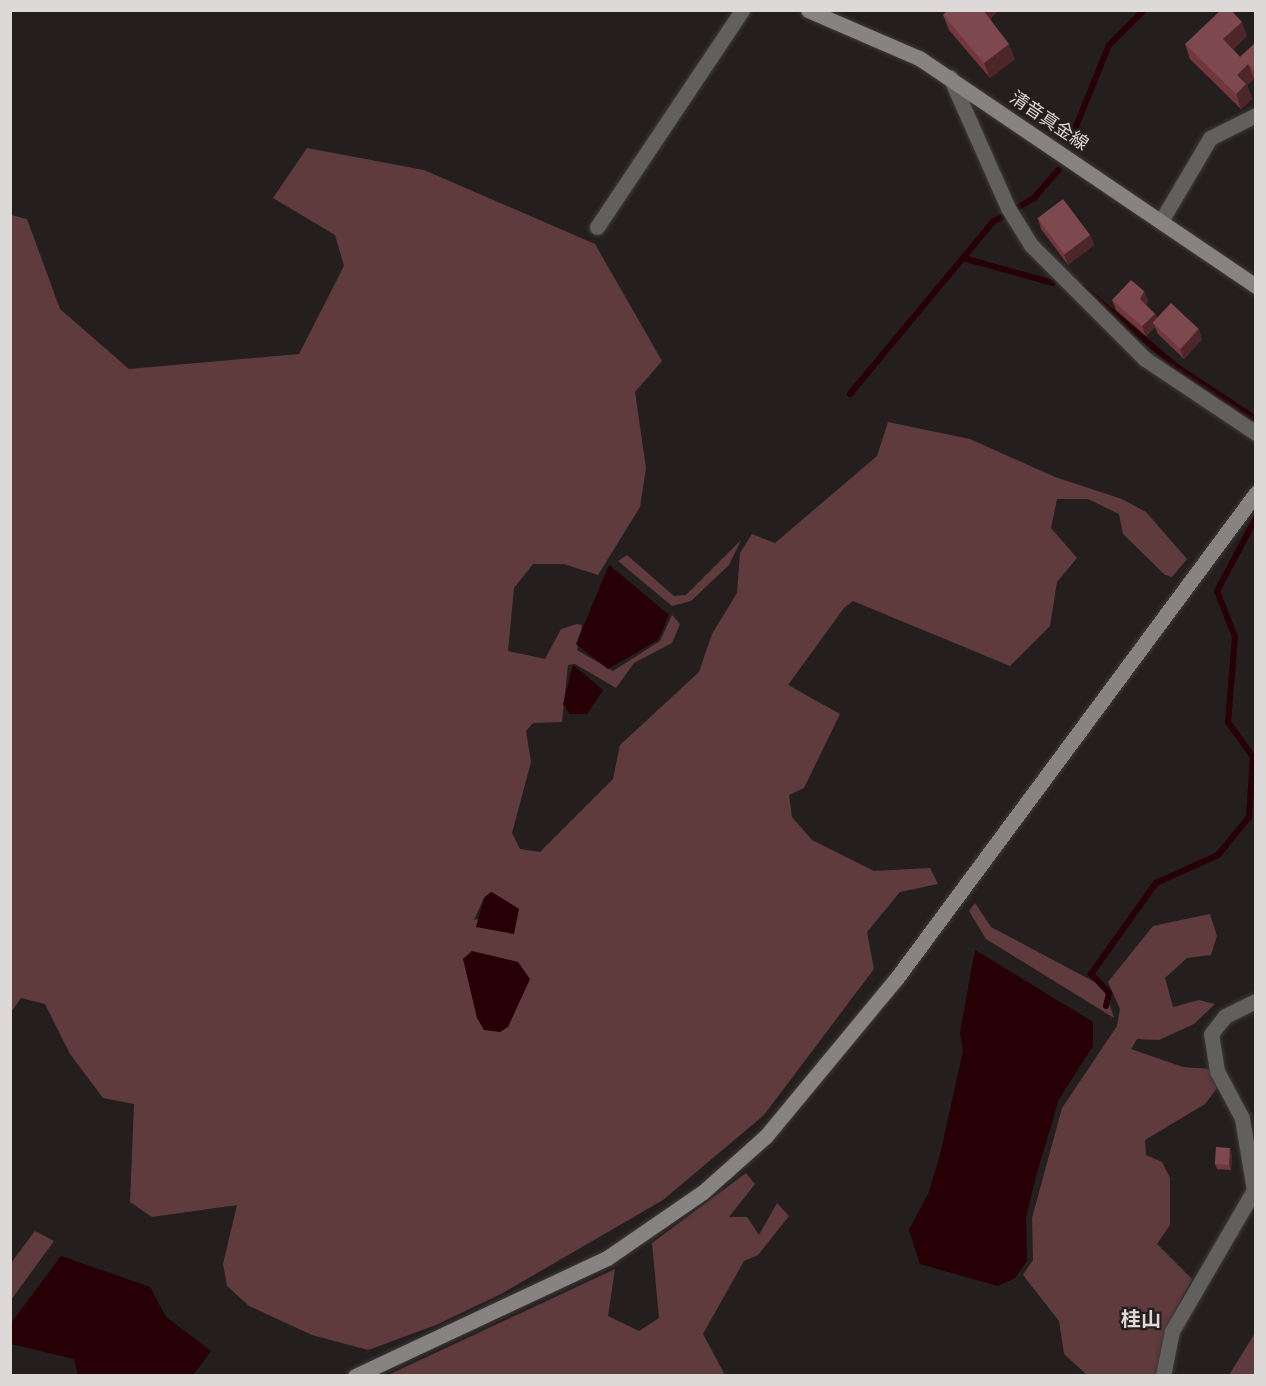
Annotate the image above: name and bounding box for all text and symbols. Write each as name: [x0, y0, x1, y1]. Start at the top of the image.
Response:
street label: 清音真金線: [1006, 87, 1092, 155]
district label: 桂山: [1121, 1307, 1161, 1331]

